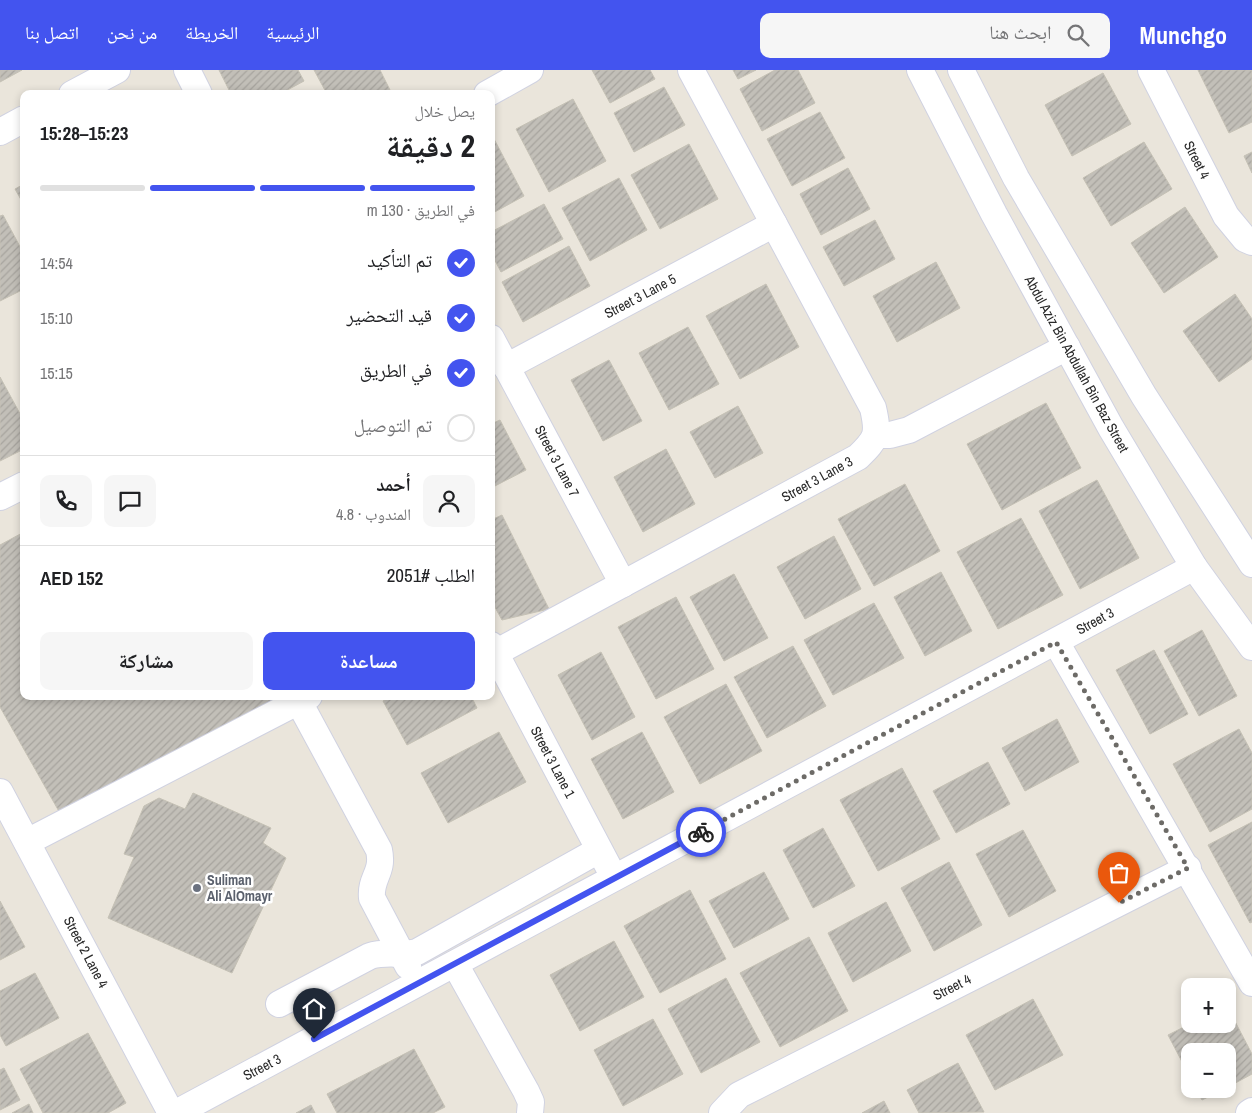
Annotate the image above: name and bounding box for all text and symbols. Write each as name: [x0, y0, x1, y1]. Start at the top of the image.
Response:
search box: [760, 13, 1110, 58]
text: ابحث هنا: [989, 19, 1052, 45]
text: Munchgo: [1140, 19, 1227, 51]
text: اتصل بنا: [25, 20, 79, 45]
text: من نحن: [107, 20, 157, 45]
text: الخريطة: [185, 20, 238, 45]
text: الرئيسية: [266, 20, 320, 45]
icon: search: [1064, 21, 1092, 49]
text: يصل خلال: [415, 100, 475, 122]
text: 15:23–15:28: [40, 120, 128, 146]
text: 2 دقيقة: [386, 124, 475, 167]
street label: Street 4: [1180, 138, 1214, 183]
text: في الطريق · 130 m: [367, 199, 475, 221]
text: تم التأكيد: [367, 247, 432, 273]
icon: check: [447, 249, 475, 277]
text: 14:54: [40, 252, 73, 274]
street label: Street 3 Lane 5: [601, 270, 679, 322]
street label: Abdul Aziz Bin Abdullah Bin Baz Street: [1020, 272, 1133, 455]
text: قيد التحضير: [346, 302, 432, 328]
icon: check: [447, 304, 475, 332]
text: 15:10: [40, 307, 73, 329]
text: في الطريق: [360, 357, 432, 383]
icon: check: [447, 359, 475, 387]
text: 15:15: [40, 362, 73, 384]
text: تم التوصيل: [354, 412, 432, 438]
street label: Street 3 Lane 7: [531, 422, 583, 500]
street label: Street 3 Lane 3: [778, 452, 856, 506]
text: أحمد: [376, 471, 411, 497]
button: phone: [40, 475, 92, 527]
button: chat: [104, 475, 156, 527]
button: person: [423, 475, 475, 527]
text: المندوب · 4.8: [336, 503, 411, 525]
text: الطلب #2051: [387, 562, 475, 588]
text: AED 152: [40, 565, 103, 591]
street label: Street 3: [1073, 603, 1117, 639]
button: مشاركة: [40, 632, 253, 690]
button: مساعدة: [263, 632, 475, 690]
street label: Street 3 Lane 1: [527, 723, 580, 801]
courier: [676, 807, 726, 857]
icon: bike: [687, 818, 715, 846]
pin: [1098, 852, 1140, 903]
icon: bag: [1105, 859, 1133, 887]
place label: Suliman Ali AlOmayr: [207, 871, 273, 905]
marker: Suliman Ali AlOmayr: [191, 882, 203, 894]
street label: Street 2 Lane 4: [60, 913, 113, 991]
street label: Street 4: [930, 970, 975, 1004]
map controls: [1181, 978, 1236, 1098]
button: +: [1181, 978, 1236, 1033]
pin: [293, 988, 335, 1039]
icon: home: [300, 995, 328, 1023]
button: −: [1181, 1043, 1236, 1098]
street label: Street 3: [240, 1050, 284, 1084]

